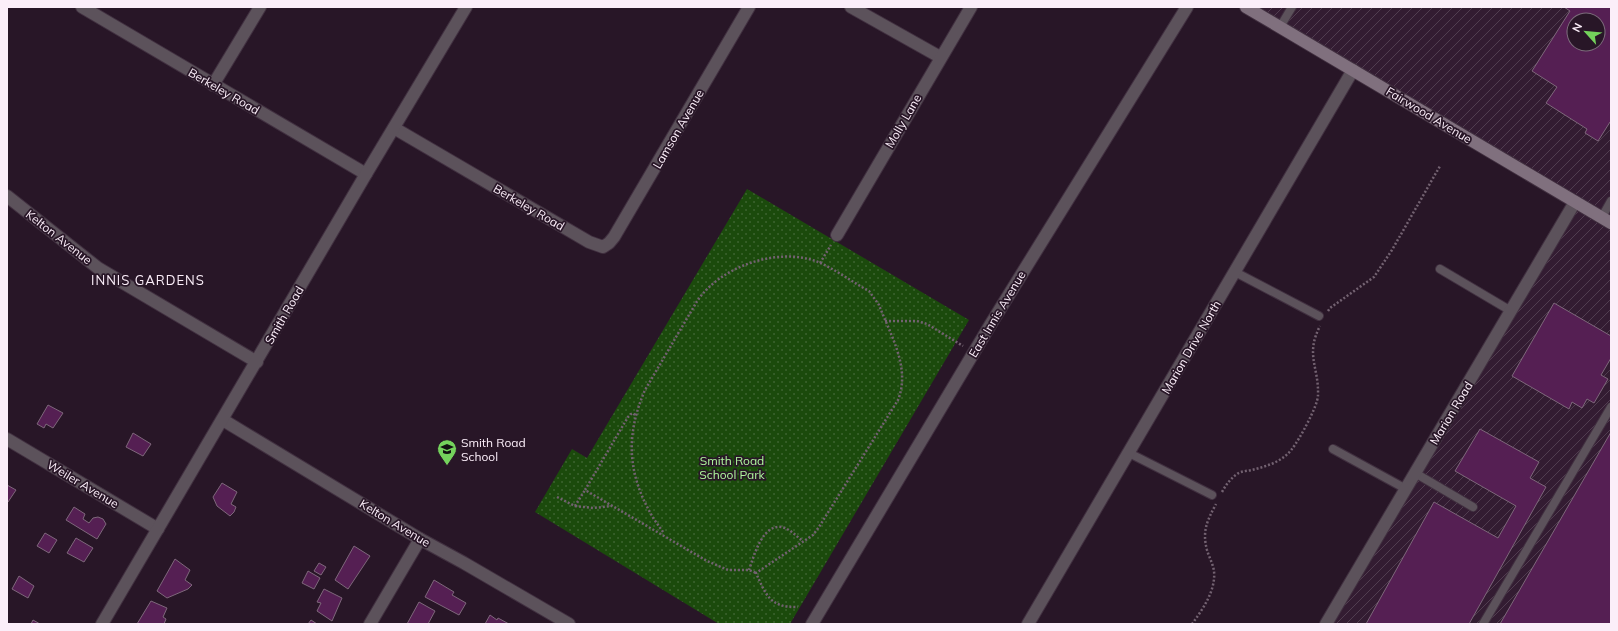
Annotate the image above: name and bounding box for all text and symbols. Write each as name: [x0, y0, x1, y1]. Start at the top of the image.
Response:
north arrow: [1566, 12, 1606, 52]
text: N: [1569, 21, 1585, 34]
street label: Berkeley Road: [186, 65, 262, 117]
street label: Fairwood Avenue: [1383, 83, 1475, 147]
street label: Lamson Avenue: [649, 87, 707, 171]
street label: Molly Lane: [882, 91, 924, 151]
street label: Berkeley Road: [491, 181, 567, 233]
street label: Kelton Avenue: [23, 207, 95, 267]
street label: East Innis Avenue: [965, 268, 1029, 360]
district label: INNIS GARDENS: [91, 272, 205, 288]
street label: Smith Road: [261, 283, 307, 347]
street label: Marion Drive North: [1158, 298, 1224, 396]
street label: Marion Road: [1426, 379, 1476, 447]
place label: Smith Road School: [461, 435, 526, 464]
school or university icon: Smith Road School: [436, 438, 458, 466]
park label: Smith Road School Park: [699, 453, 766, 482]
street label: Weiler Avenue: [45, 457, 121, 511]
street label: Kelton Avenue: [357, 496, 433, 550]

